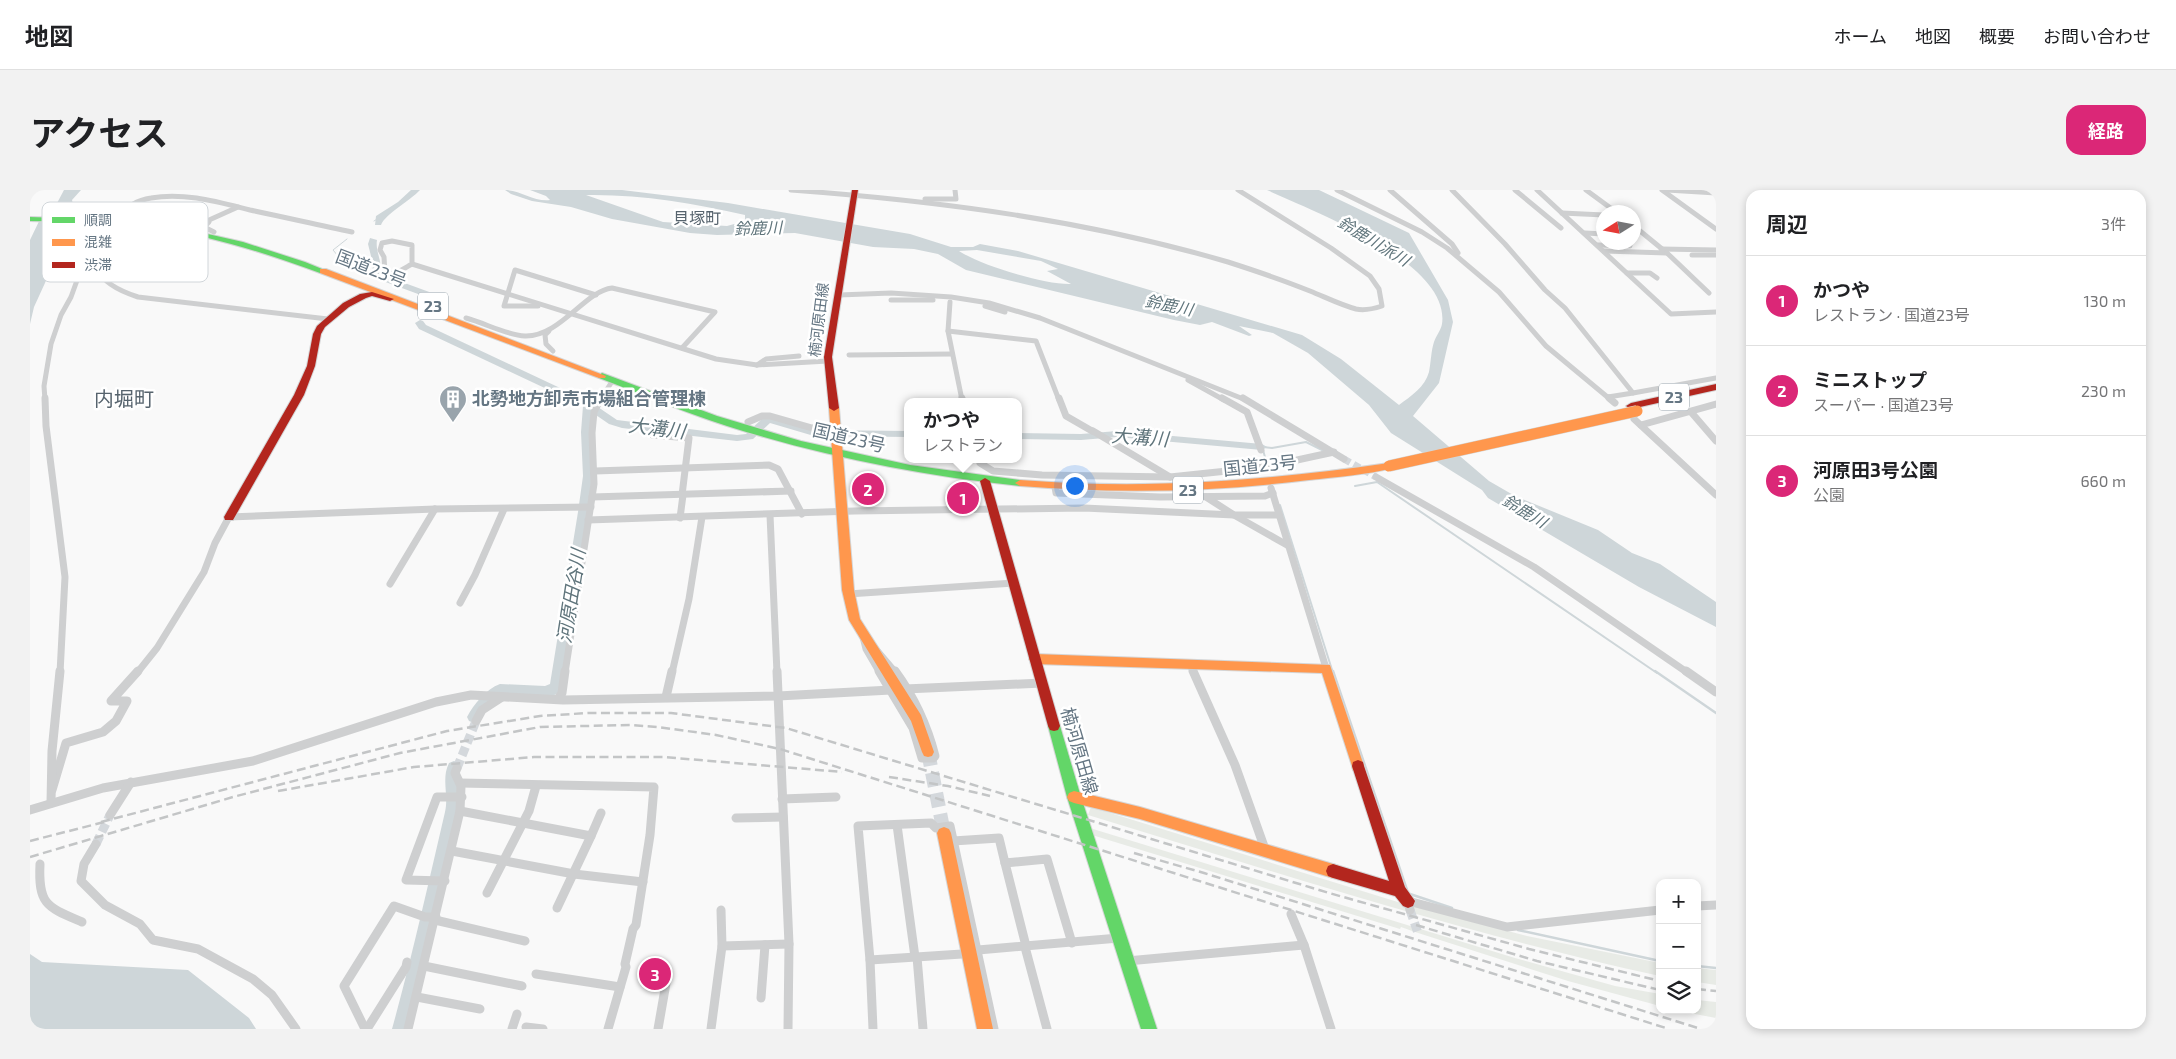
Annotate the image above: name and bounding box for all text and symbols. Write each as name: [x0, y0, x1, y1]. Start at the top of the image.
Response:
text: 地図: [25, 21, 73, 50]
text: ホーム: [1834, 25, 1887, 47]
text: 地図: [1915, 25, 1951, 47]
text: 概要: [1979, 25, 2015, 47]
text: お問い合わせ: [2043, 25, 2151, 47]
button: 経路: [2066, 105, 2146, 155]
text: アクセス: [30, 111, 168, 153]
legend: [42, 202, 208, 282]
north arrow: [1596, 205, 1641, 250]
district label: 貝塚町: [673, 208, 721, 227]
text: 順調: [84, 211, 112, 228]
text: 周辺: [1766, 211, 1808, 236]
water label: 鈴鹿川派川: [1335, 212, 1415, 270]
text: 3件: [2101, 214, 2126, 233]
water label: 鈴鹿川: [734, 217, 784, 238]
text: 混雑: [84, 233, 112, 250]
street label: 国道23号: [333, 245, 410, 292]
text: 渋滞: [84, 256, 112, 273]
text: かつや: [1813, 278, 1870, 301]
street label: 楠河原田線: [805, 282, 832, 358]
water label: 鈴鹿川: [1144, 291, 1196, 319]
text: 1: [1779, 291, 1785, 310]
text: 130 m: [2084, 291, 2126, 310]
road number: 23: [418, 292, 448, 320]
text: レストラン · 国道23号: [1813, 305, 1970, 324]
text: ミニストップ: [1813, 368, 1927, 391]
text: 2: [1777, 381, 1787, 400]
text: 230 m: [2081, 381, 2126, 400]
road number: 23: [1659, 383, 1689, 410]
building icon: 北勢地方卸売市場組合管理棟: [438, 384, 468, 423]
district label: 内堀町: [94, 386, 154, 410]
place label: 北勢地方卸売市場組合管理棟: [472, 387, 706, 409]
text: スーパー · 国道23号: [1813, 395, 1954, 414]
popup: [904, 398, 1022, 463]
text: かつや: [923, 408, 980, 431]
water label: 大溝川: [627, 413, 689, 443]
street label: 国道23号: [811, 418, 888, 456]
water label: 大溝川: [1111, 423, 1171, 450]
text: レストラン: [923, 435, 1003, 454]
street label: 国道23号: [1222, 450, 1298, 480]
text: 河原田3号公園: [1813, 458, 1938, 481]
pin: 2: [852, 470, 884, 508]
text: 3: [1777, 471, 1787, 490]
text: 660 m: [2080, 471, 2126, 490]
your location: [1062, 473, 1088, 499]
road number: 23: [1173, 476, 1203, 504]
pin: 1: [947, 479, 979, 517]
text: 公園: [1813, 485, 1845, 504]
water label: 鈴鹿川: [1500, 490, 1552, 532]
water label: 河原田谷川: [552, 545, 590, 645]
street label: 楠河原田線: [1057, 704, 1103, 797]
map controls: [1656, 879, 1701, 1014]
button: +: [1656, 879, 1701, 924]
button: −: [1656, 924, 1701, 969]
pin: 3: [639, 955, 671, 993]
button: layers: [1656, 969, 1701, 1014]

